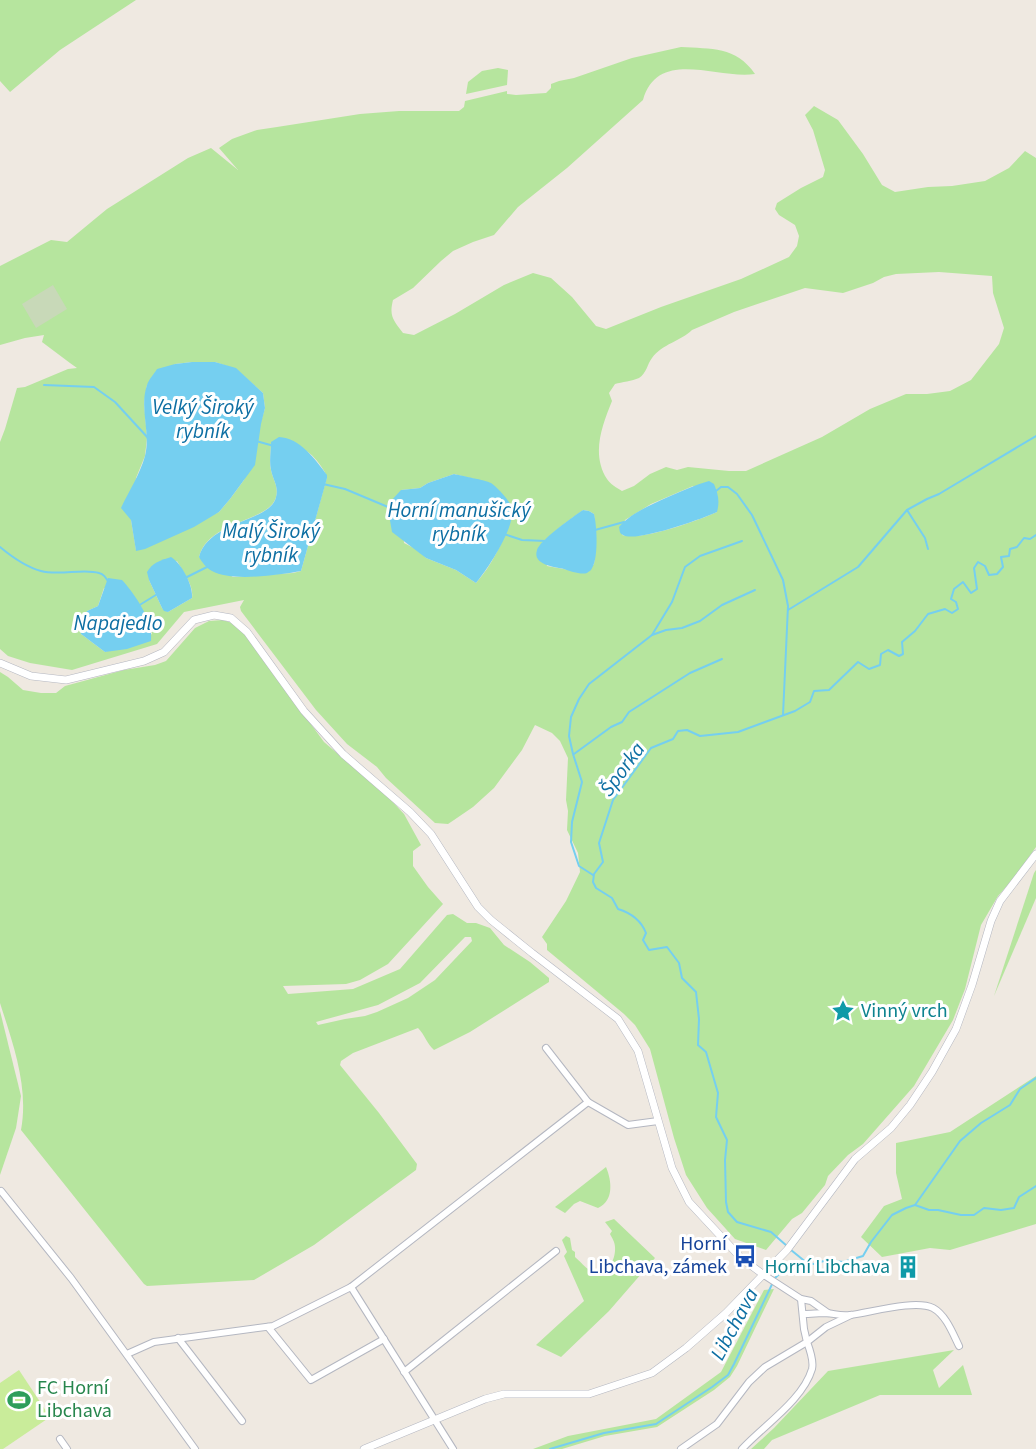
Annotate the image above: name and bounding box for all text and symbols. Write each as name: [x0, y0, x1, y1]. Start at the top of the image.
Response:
water label: Velký Široký rybník: [152, 392, 255, 446]
water label: Horní manušický rybník: [387, 495, 532, 549]
water label: Malý Široký rybník: [222, 516, 321, 570]
water label: Napajedlo: [73, 608, 163, 638]
water label: Šporka: [592, 736, 652, 802]
place label: Vinný vrch: [861, 997, 948, 1025]
place icon: Vinný vrch: [830, 998, 856, 1024]
place label: Horní Libchava, zámek: [589, 1230, 728, 1281]
bus stop icon: Horní Libchava, zámek: [732, 1243, 758, 1269]
place label: Horní Libchava: [765, 1253, 890, 1281]
building icon: Horní Libchava: [895, 1254, 921, 1280]
water label: Libchava: [702, 1283, 766, 1365]
place label: FC Horní Libchava: [37, 1374, 112, 1425]
sports icon: FC Horní Libchava: [6, 1387, 32, 1413]

